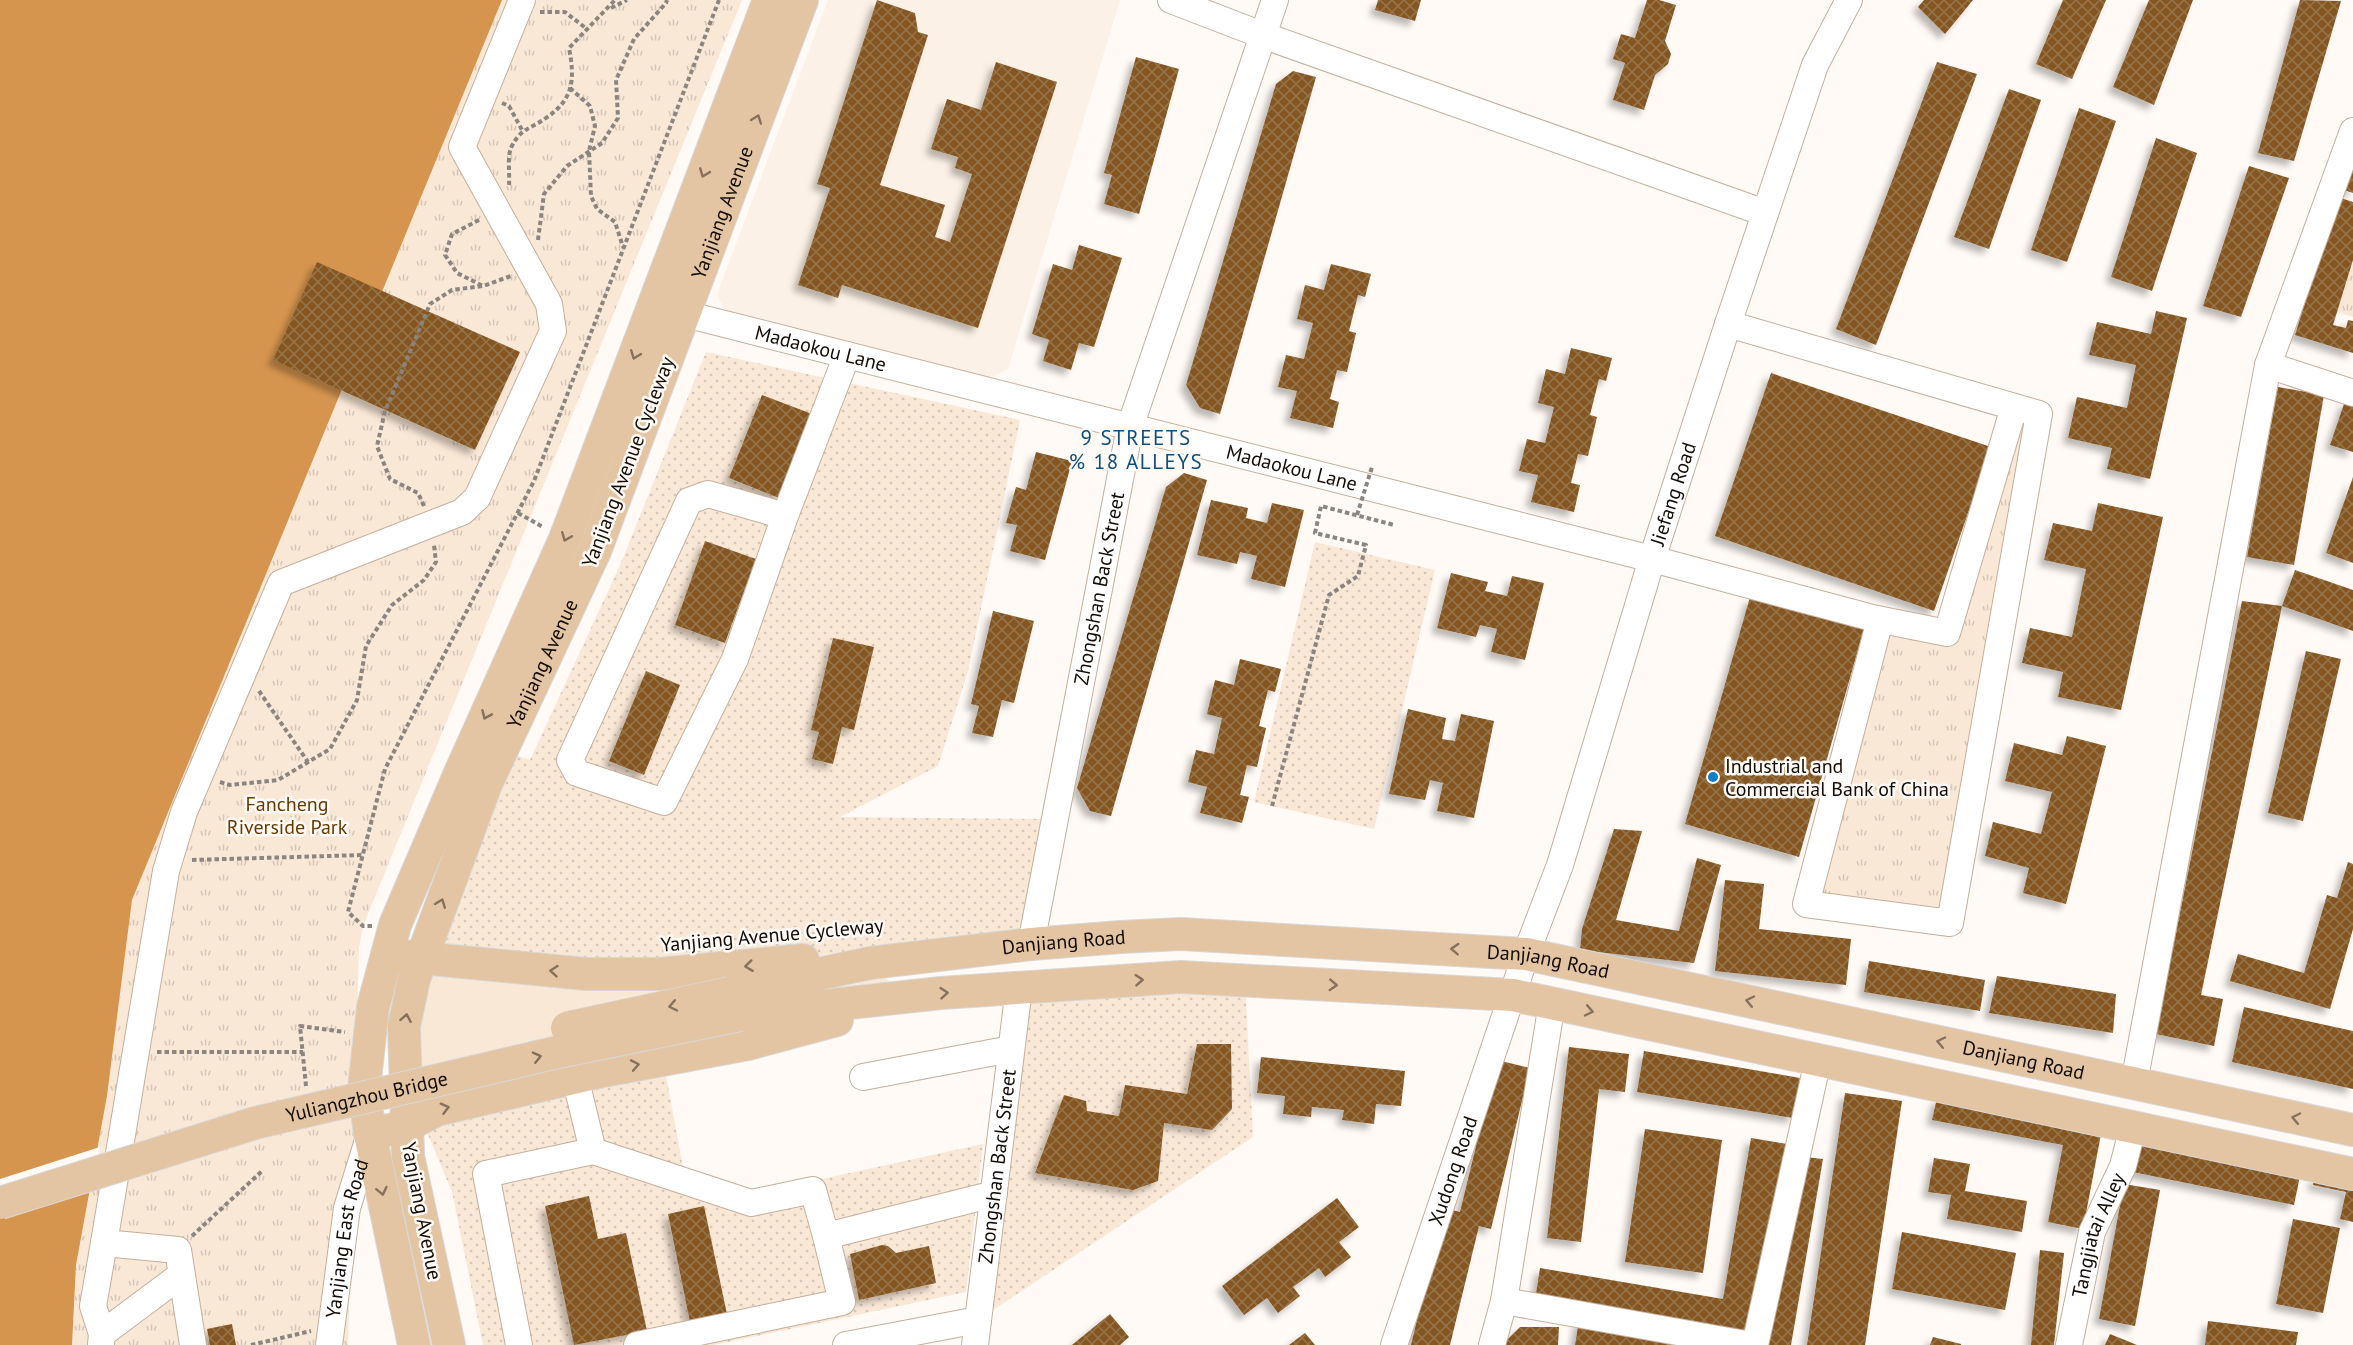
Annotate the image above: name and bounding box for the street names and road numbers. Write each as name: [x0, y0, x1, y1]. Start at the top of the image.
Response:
street label: Yanjiang Avenue: [685, 143, 759, 283]
street label: Madaokou Lane: [752, 319, 889, 377]
street label: Yanjiang Avenue Cycleway: [576, 352, 680, 571]
street label: Madaokou Lane: [1224, 439, 1360, 497]
street label: Jiefang Road: [1644, 439, 1702, 550]
street label: Zhongshan Back Street: [1068, 490, 1130, 687]
street label: Yanjiang Avenue: [501, 595, 584, 733]
street label: Yanjiang Avenue Cycleway: [659, 912, 885, 958]
street label: Danjiang Road: [1000, 924, 1126, 960]
street label: Danjiang Road: [1486, 939, 1612, 984]
street label: Danjiang Road: [1960, 1034, 2087, 1086]
street label: Yuliangzhou Bridge: [283, 1065, 450, 1128]
street label: Zhongshan Back Street: [972, 1067, 1022, 1265]
street label: Xudong Road: [1422, 1113, 1483, 1229]
street label: Yanjiang Avenue: [396, 1140, 448, 1282]
street label: Yanjiang East Road: [320, 1156, 374, 1320]
street label: Tangjiatai Alley: [2066, 1168, 2131, 1300]

